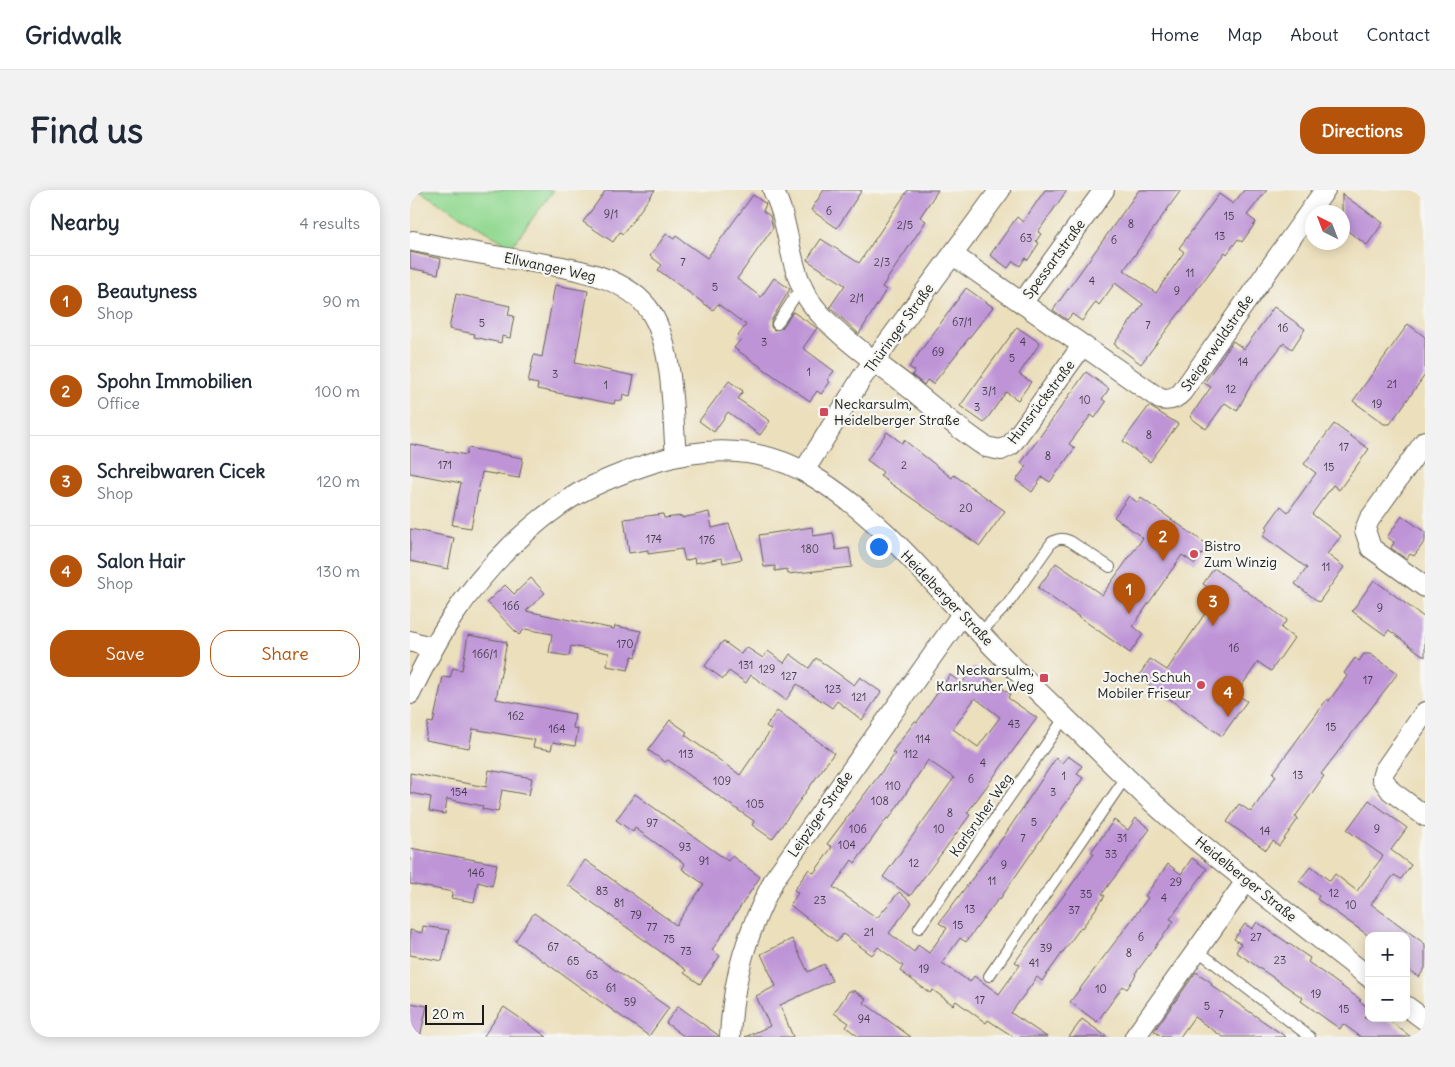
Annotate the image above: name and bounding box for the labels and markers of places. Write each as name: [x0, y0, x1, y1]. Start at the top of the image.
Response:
place label: Neckarsulm, Heidelberger Straße: [834, 395, 960, 429]
marker: Neckarsulm, Heidelberger Straße: [818, 406, 830, 418]
pin: 2: [1147, 520, 1179, 561]
place label: Bistro Zum Winzig: [1204, 537, 1277, 571]
marker: Bistro Zum Winzig: [1188, 548, 1200, 560]
pin: 1: [1113, 573, 1145, 614]
pin: 3: [1197, 585, 1229, 626]
place label: Neckarsulm, Karlsruher Weg: [936, 661, 1034, 695]
place label: Jochen Schuh Mobiler Friseur: [1097, 668, 1191, 702]
marker: Neckarsulm, Karlsruher Weg: [1038, 672, 1050, 684]
pin: 4: [1212, 676, 1244, 717]
marker: Jochen Schuh Mobiler Friseur: [1195, 679, 1207, 691]

